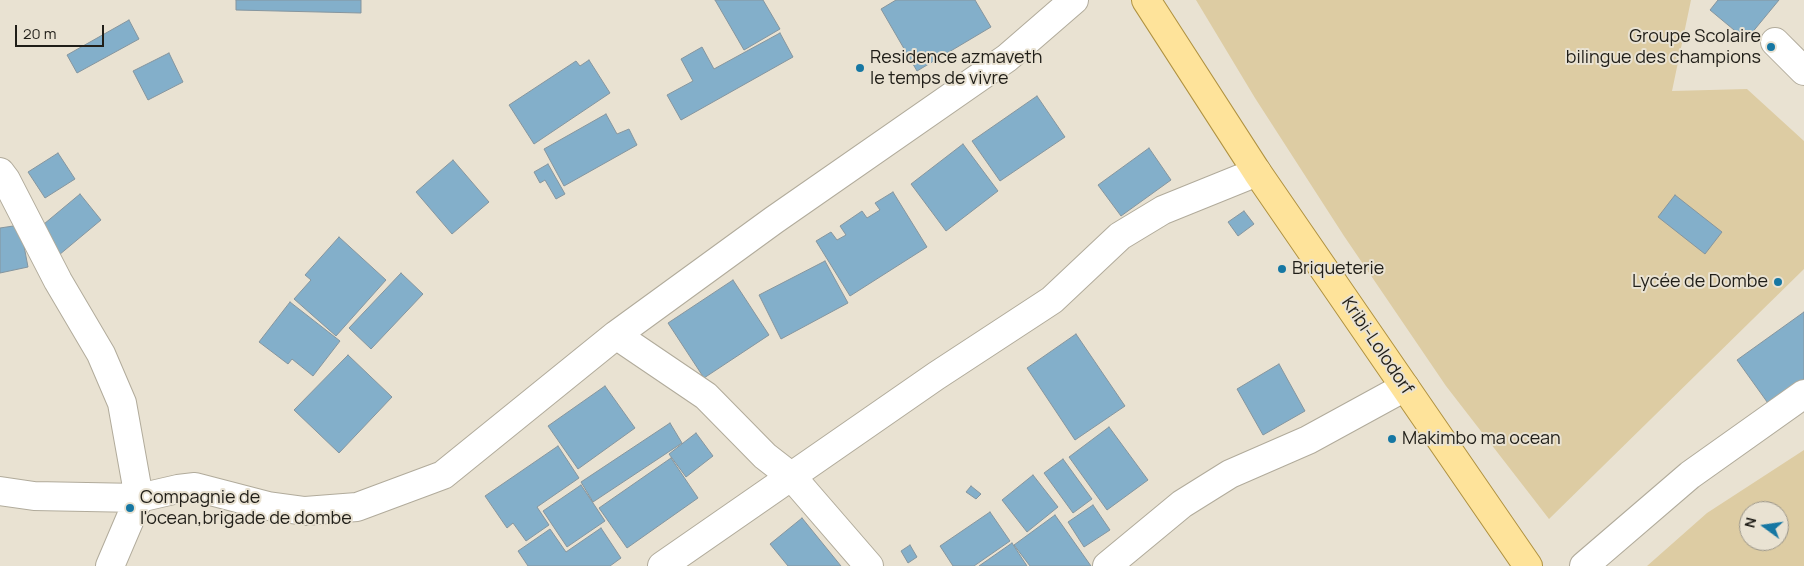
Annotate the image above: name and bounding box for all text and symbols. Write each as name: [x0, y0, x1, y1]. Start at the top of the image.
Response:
scale bar: [18, 15, 106, 47]
text: 20 m: [23, 23, 56, 44]
place label: Groupe Scolaire bilingue des champions: [1566, 26, 1761, 68]
marker: Groupe Scolaire bilingue des champions: [1765, 41, 1777, 53]
place label: Residence azmaveth le temps de vivre: [870, 47, 1043, 90]
marker: Residence azmaveth le temps de vivre: [854, 62, 866, 74]
place label: Briqueterie: [1292, 258, 1384, 280]
marker: Briqueterie: [1276, 263, 1288, 275]
place label: Lycée de Dombe: [1632, 271, 1768, 293]
marker: Lycée de Dombe: [1772, 276, 1784, 288]
street label: Kribi-Lolodorf: [1337, 293, 1417, 399]
place label: Makimbo ma ocean: [1402, 428, 1561, 450]
marker: Makimbo ma ocean: [1386, 433, 1398, 445]
place label: Compagnie de l'ocean,brigade de dombe: [140, 487, 352, 530]
north arrow: [1739, 501, 1789, 551]
marker: Compagnie de l'ocean,brigade de dombe: [124, 502, 136, 514]
text: N: [1739, 515, 1760, 530]

